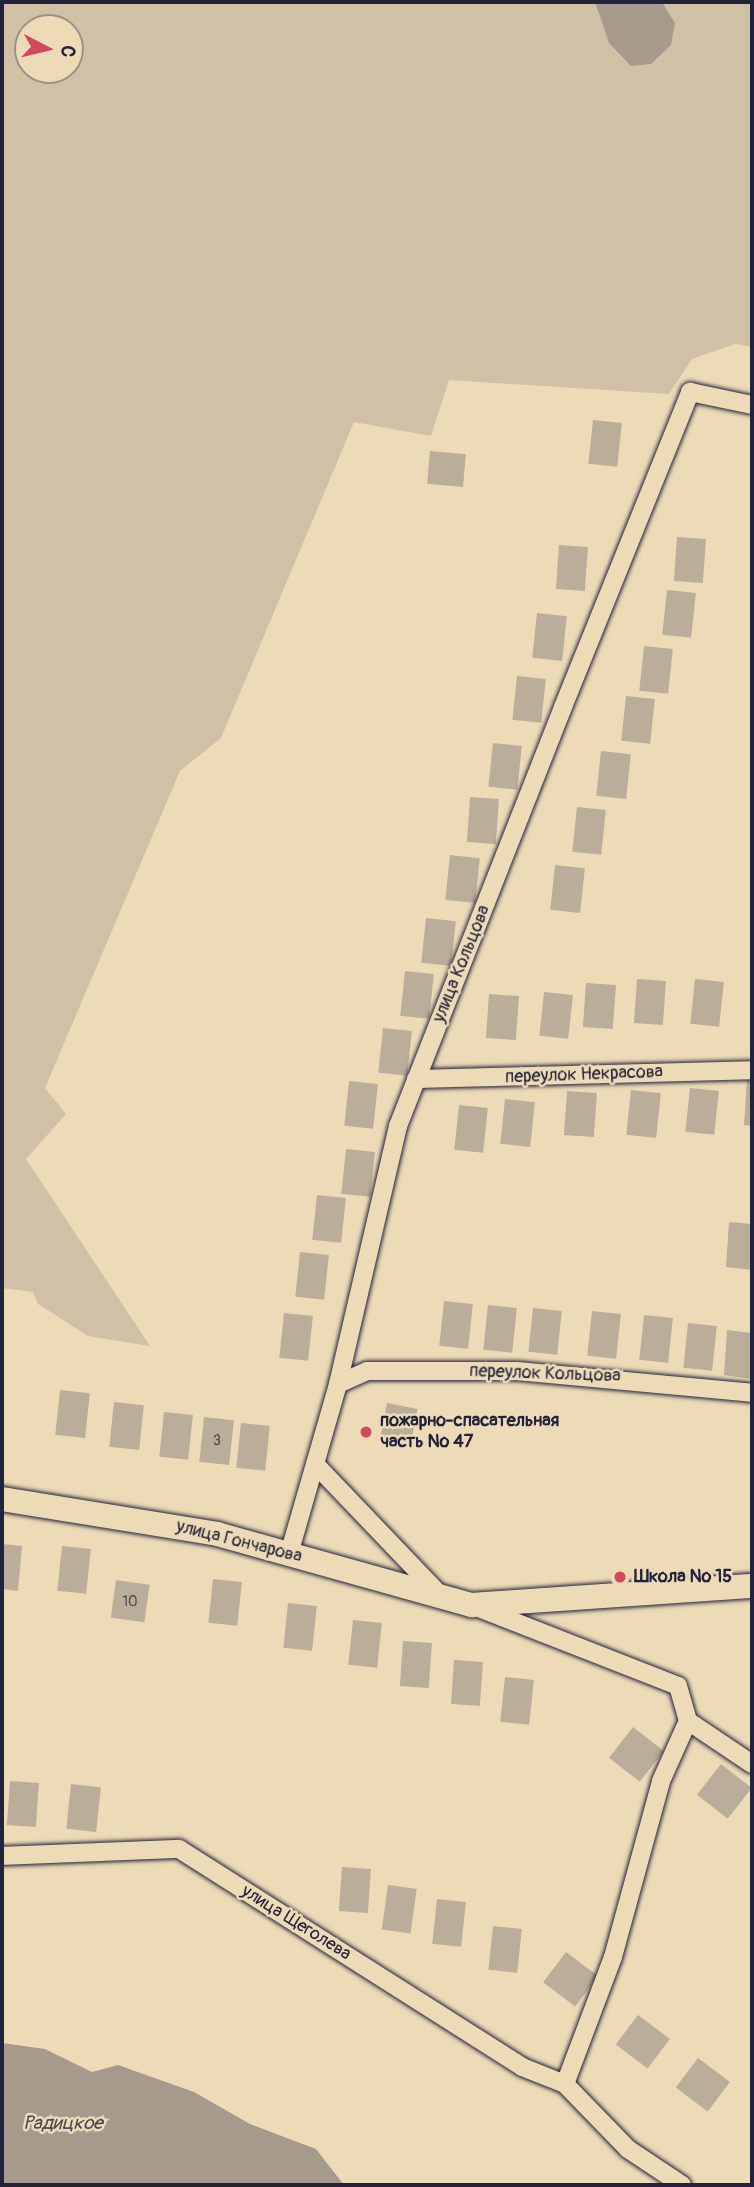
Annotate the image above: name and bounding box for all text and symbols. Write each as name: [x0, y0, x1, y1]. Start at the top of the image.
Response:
north arrow: [14, 14, 84, 84]
text: С: [55, 44, 80, 59]
street label: улица Кольцова: [429, 902, 495, 1026]
street label: переулок Некрасова: [505, 1061, 663, 1089]
street label: переулок Кольцова: [469, 1361, 621, 1387]
place label: пожарно-спасательная часть № 47: [380, 1411, 559, 1454]
marker: пожарно-спасательная часть № 47: [358, 1424, 374, 1440]
house number: 3: [213, 1433, 221, 1449]
street label: улица Гончарова: [174, 1516, 304, 1568]
place label: Школа № 15: [634, 1566, 732, 1588]
marker: Школа № 15: [612, 1569, 628, 1585]
house number: 10: [122, 1594, 138, 1610]
street label: улица Щеголева: [237, 1881, 355, 1965]
water label: Радицкое: [23, 2113, 103, 2135]

